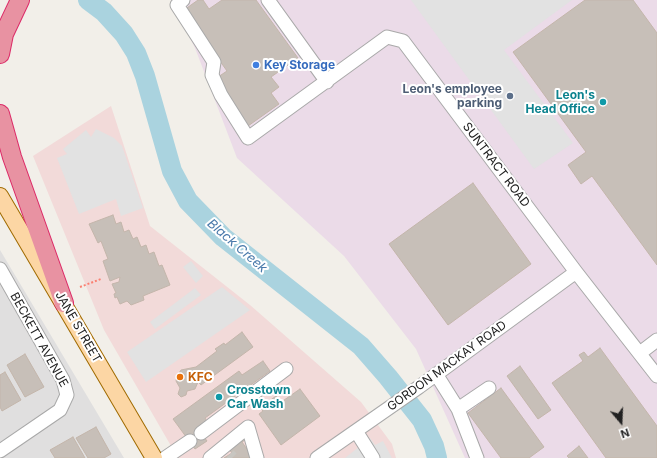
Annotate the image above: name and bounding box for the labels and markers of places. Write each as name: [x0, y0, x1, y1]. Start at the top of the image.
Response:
place label: Key Storage: [264, 58, 335, 72]
marker: Key Storage: [251, 60, 261, 70]
place label: Leon's employee parking: [403, 82, 502, 110]
place label: Leon's Head Office: [526, 88, 595, 116]
marker: Leon's employee parking: [505, 91, 515, 101]
marker: Leon's Head Office: [598, 97, 608, 107]
place label: KFC: [188, 370, 213, 384]
marker: KFC: [175, 372, 185, 382]
place label: Crosstown Car Wash: [227, 383, 290, 411]
marker: Crosstown Car Wash: [214, 392, 224, 402]

